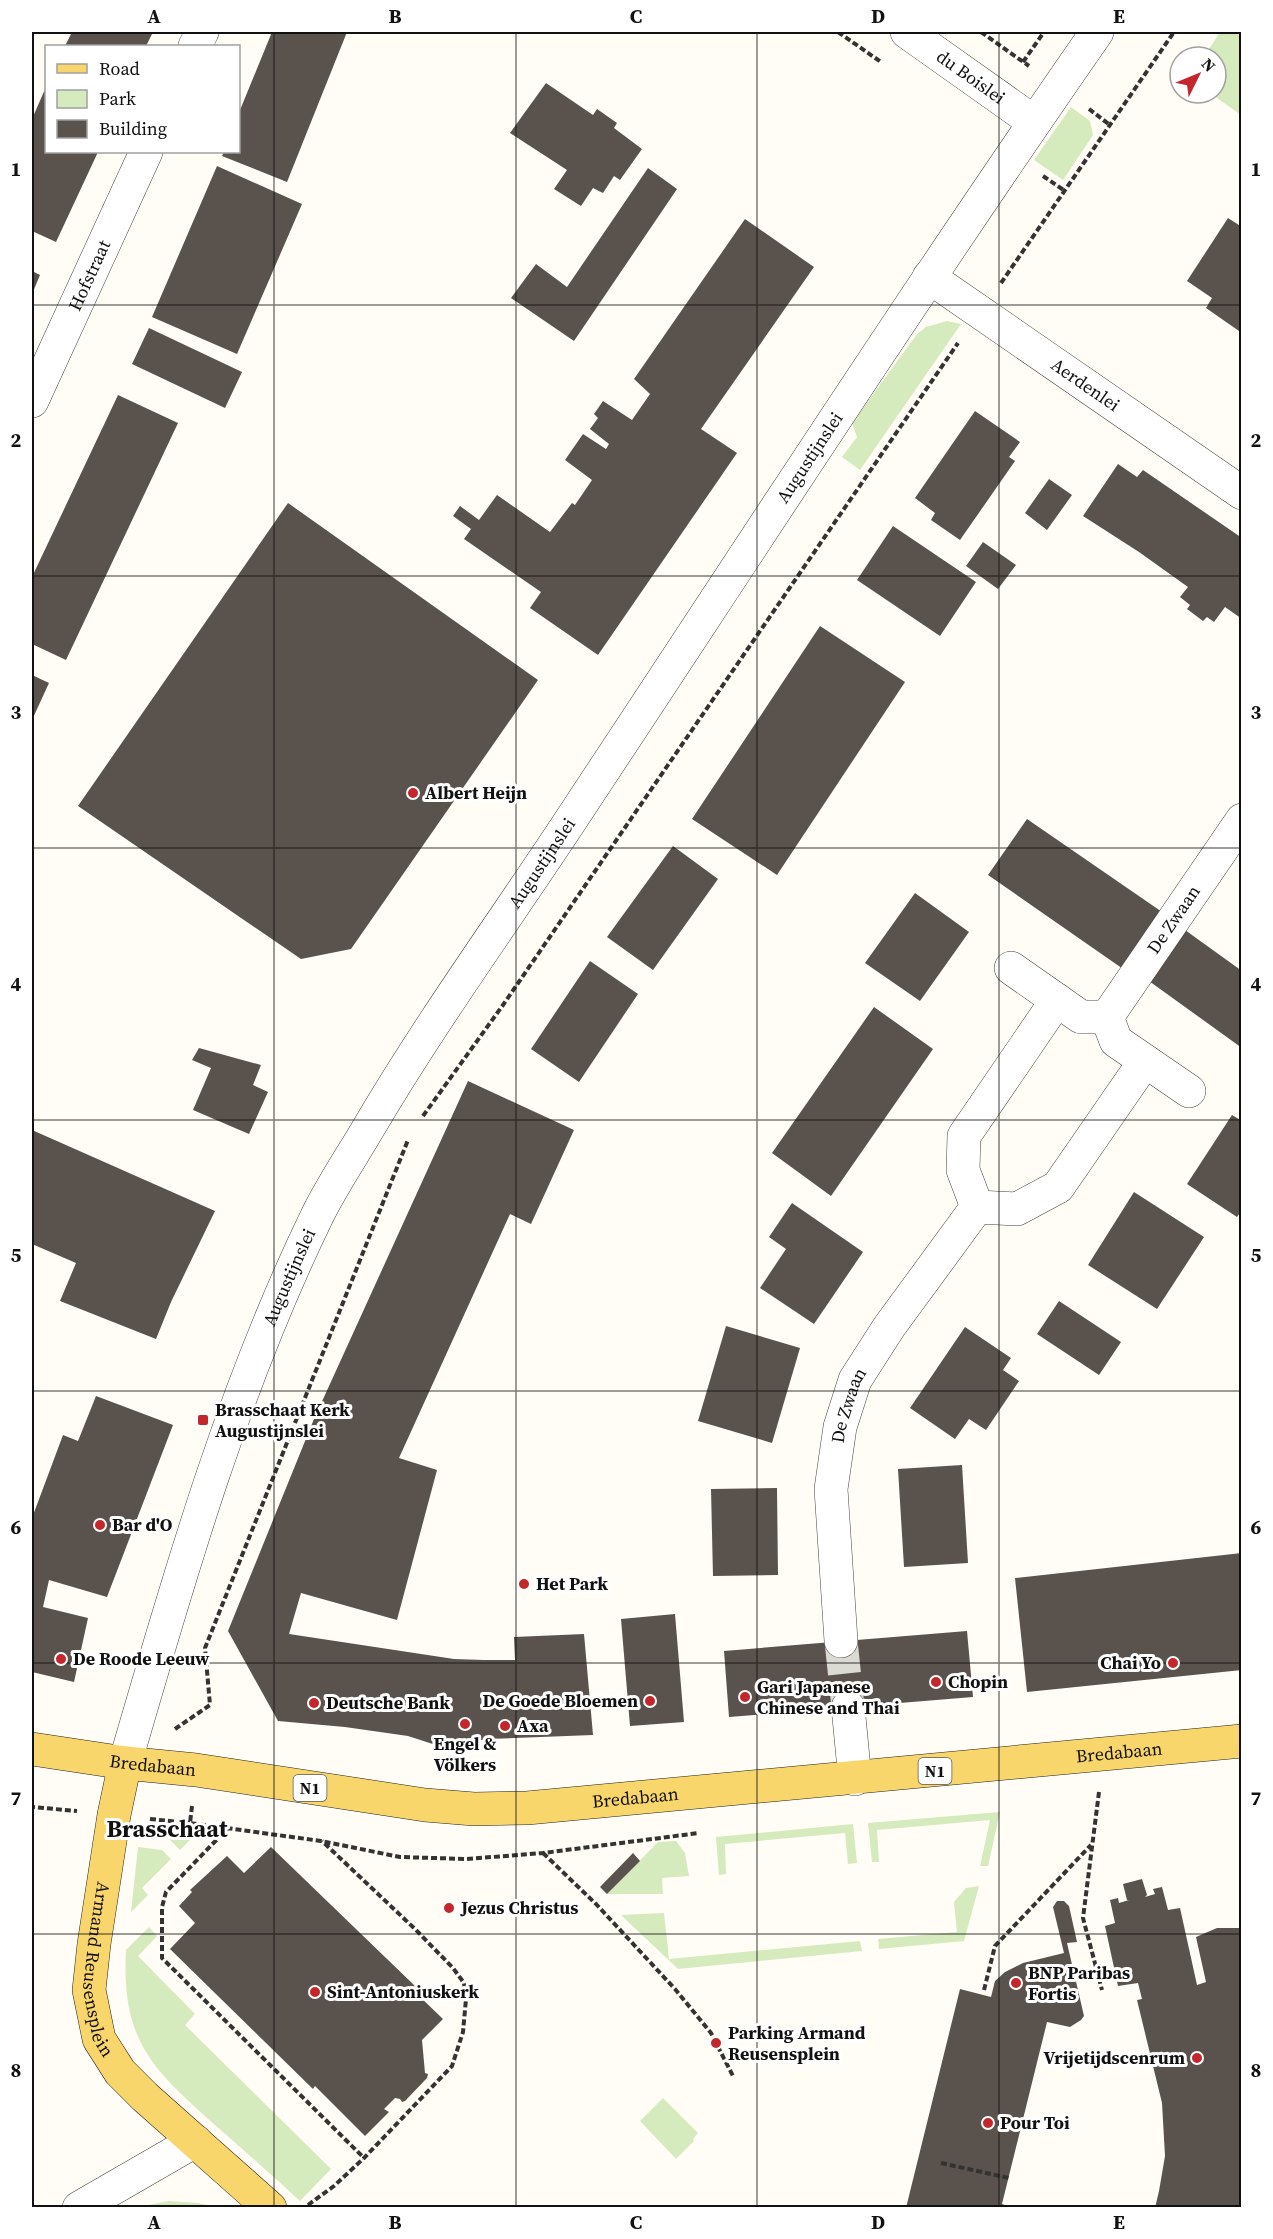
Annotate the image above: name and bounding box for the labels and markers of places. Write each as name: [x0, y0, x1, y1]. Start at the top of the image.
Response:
place label: Albert Heijn: [425, 780, 527, 805]
marker: Albert Heijn: [406, 786, 420, 800]
place label: Brasschaat Kerk Augustijnslei: [215, 1397, 350, 1443]
marker: Brasschaat Kerk Augustijnslei: [196, 1413, 210, 1427]
place label: Bar d'O: [112, 1512, 173, 1537]
marker: Bar d'O: [93, 1518, 107, 1532]
place label: Het Park: [536, 1571, 608, 1596]
marker: Het Park: [517, 1577, 531, 1591]
place label: De Roode Leeuw: [73, 1646, 210, 1671]
place label: Chai Yo: [1100, 1650, 1161, 1675]
marker: De Roode Leeuw: [54, 1652, 68, 1666]
marker: Chai Yo: [1166, 1656, 1180, 1670]
place label: Chopin: [948, 1669, 1008, 1694]
place label: Gari Japanese Chinese and Thai: [757, 1674, 900, 1720]
marker: Chopin: [929, 1675, 943, 1689]
place label: De Goede Bloemen: [483, 1688, 638, 1713]
place label: Deutsche Bank: [326, 1690, 450, 1715]
marker: Gari Japanese Chinese and Thai: [738, 1690, 752, 1704]
marker: De Goede Bloemen: [643, 1694, 657, 1708]
marker: Deutsche Bank: [307, 1696, 321, 1710]
place label: Axa: [517, 1713, 549, 1738]
marker: Engel & Völkers: [458, 1717, 472, 1731]
marker: Axa: [498, 1719, 512, 1733]
place label: Engel & Völkers: [434, 1731, 497, 1777]
place label: Jezus Christus: [460, 1895, 578, 1920]
marker: Jezus Christus: [442, 1901, 456, 1915]
place label: BNP Paribas Fortis: [1028, 1960, 1130, 2006]
marker: BNP Paribas Fortis: [1009, 1976, 1023, 1990]
place label: Sint-Antoniuskerk: [327, 1979, 479, 2004]
marker: Sint-Antoniuskerk: [308, 1985, 322, 1999]
place label: Parking Armand Reusensplein: [728, 2020, 866, 2066]
marker: Parking Armand Reusensplein: [709, 2036, 723, 2050]
place label: Vrijetijdscenrum: [1044, 2045, 1185, 2070]
marker: Vrijetijdscenrum: [1190, 2051, 1204, 2065]
place label: Pour Toi: [1000, 2110, 1070, 2135]
marker: Pour Toi: [981, 2116, 995, 2130]

